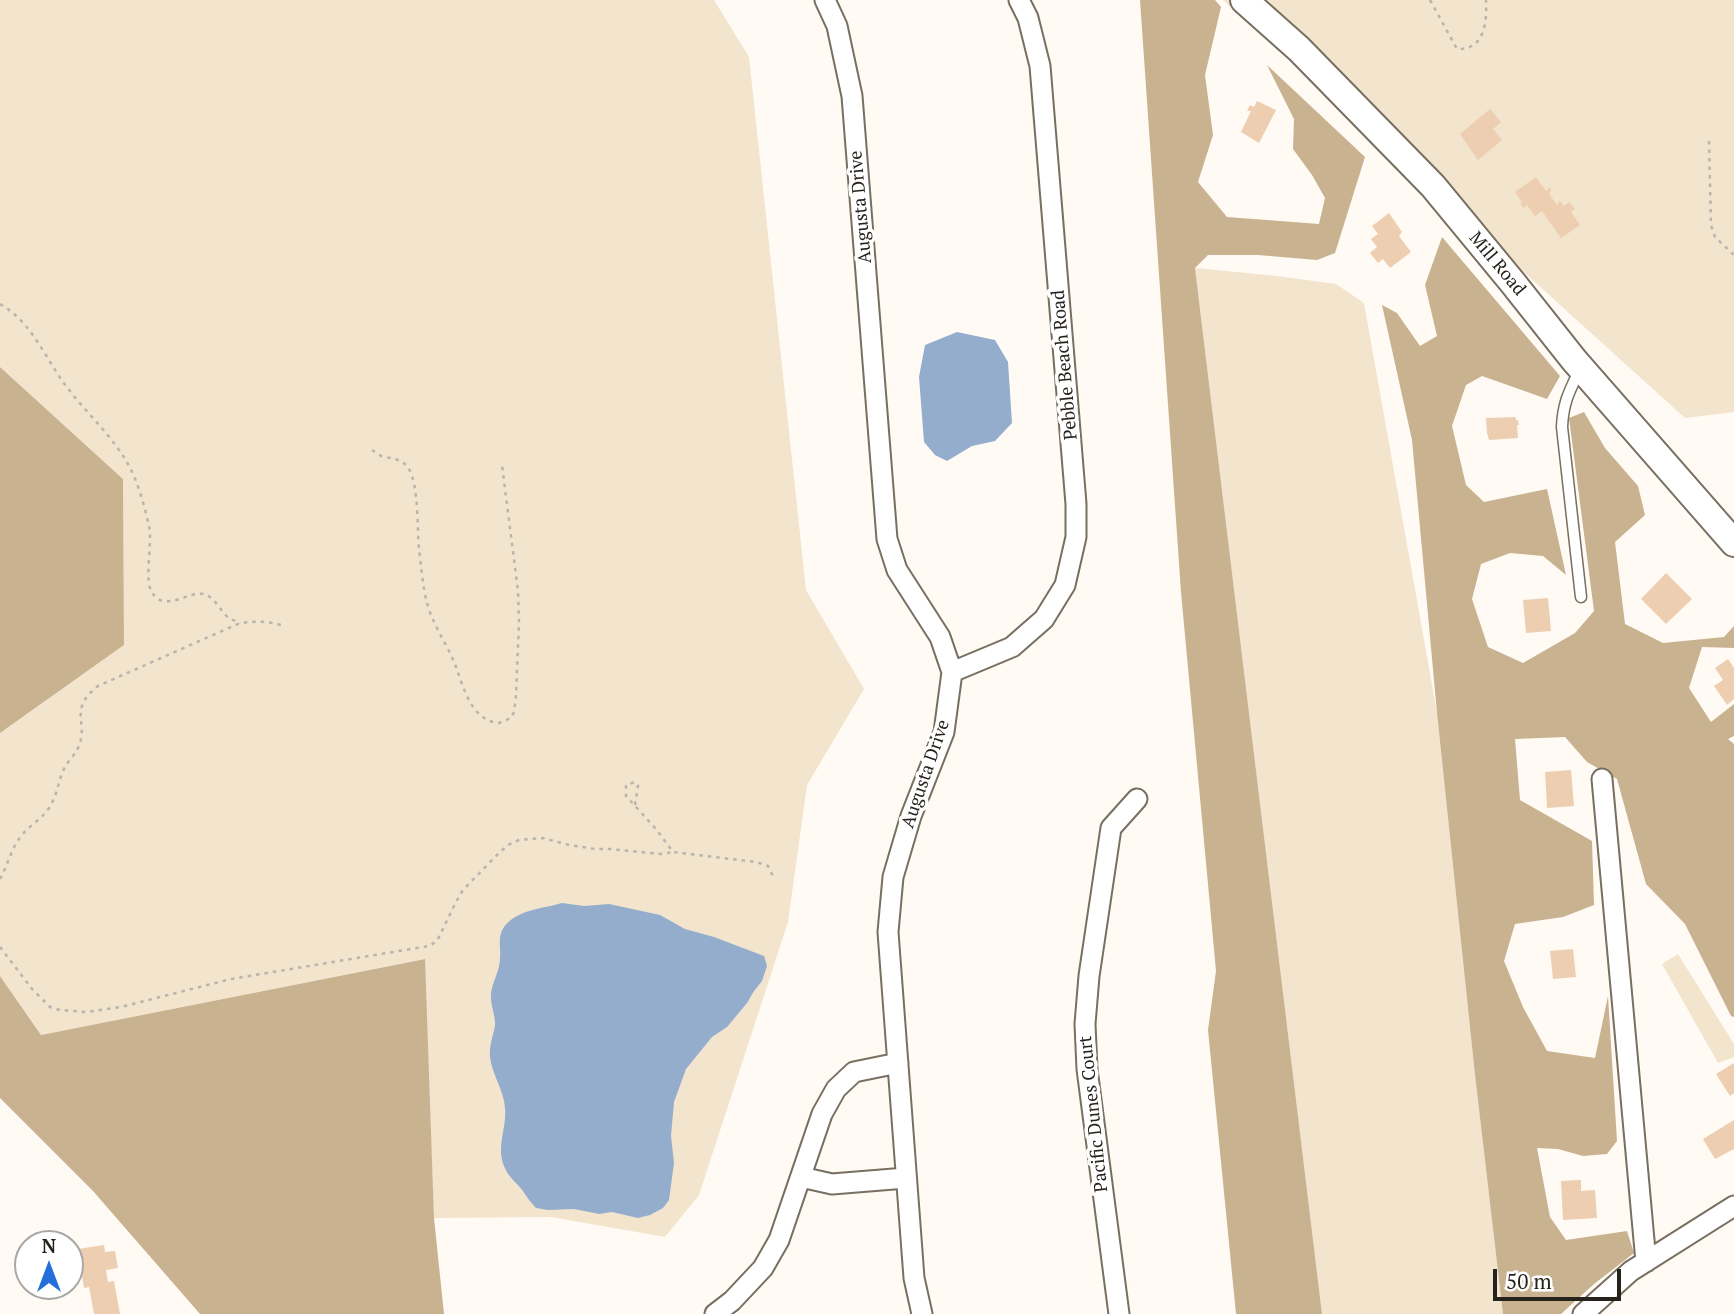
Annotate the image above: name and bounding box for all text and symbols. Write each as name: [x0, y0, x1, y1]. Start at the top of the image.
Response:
street label: Augusta Drive: [845, 150, 877, 264]
street label: Mill Road: [1464, 228, 1530, 300]
street label: Pebble Beach Road: [1048, 289, 1082, 441]
street label: Augusta Drive: [897, 717, 955, 831]
street label: Pacific Dunes Court: [1075, 1035, 1113, 1193]
north arrow: [14, 1230, 84, 1300]
text: N: [42, 1233, 56, 1258]
scale bar: [1496, 1254, 1624, 1298]
text: 50 m: [1506, 1267, 1552, 1295]

